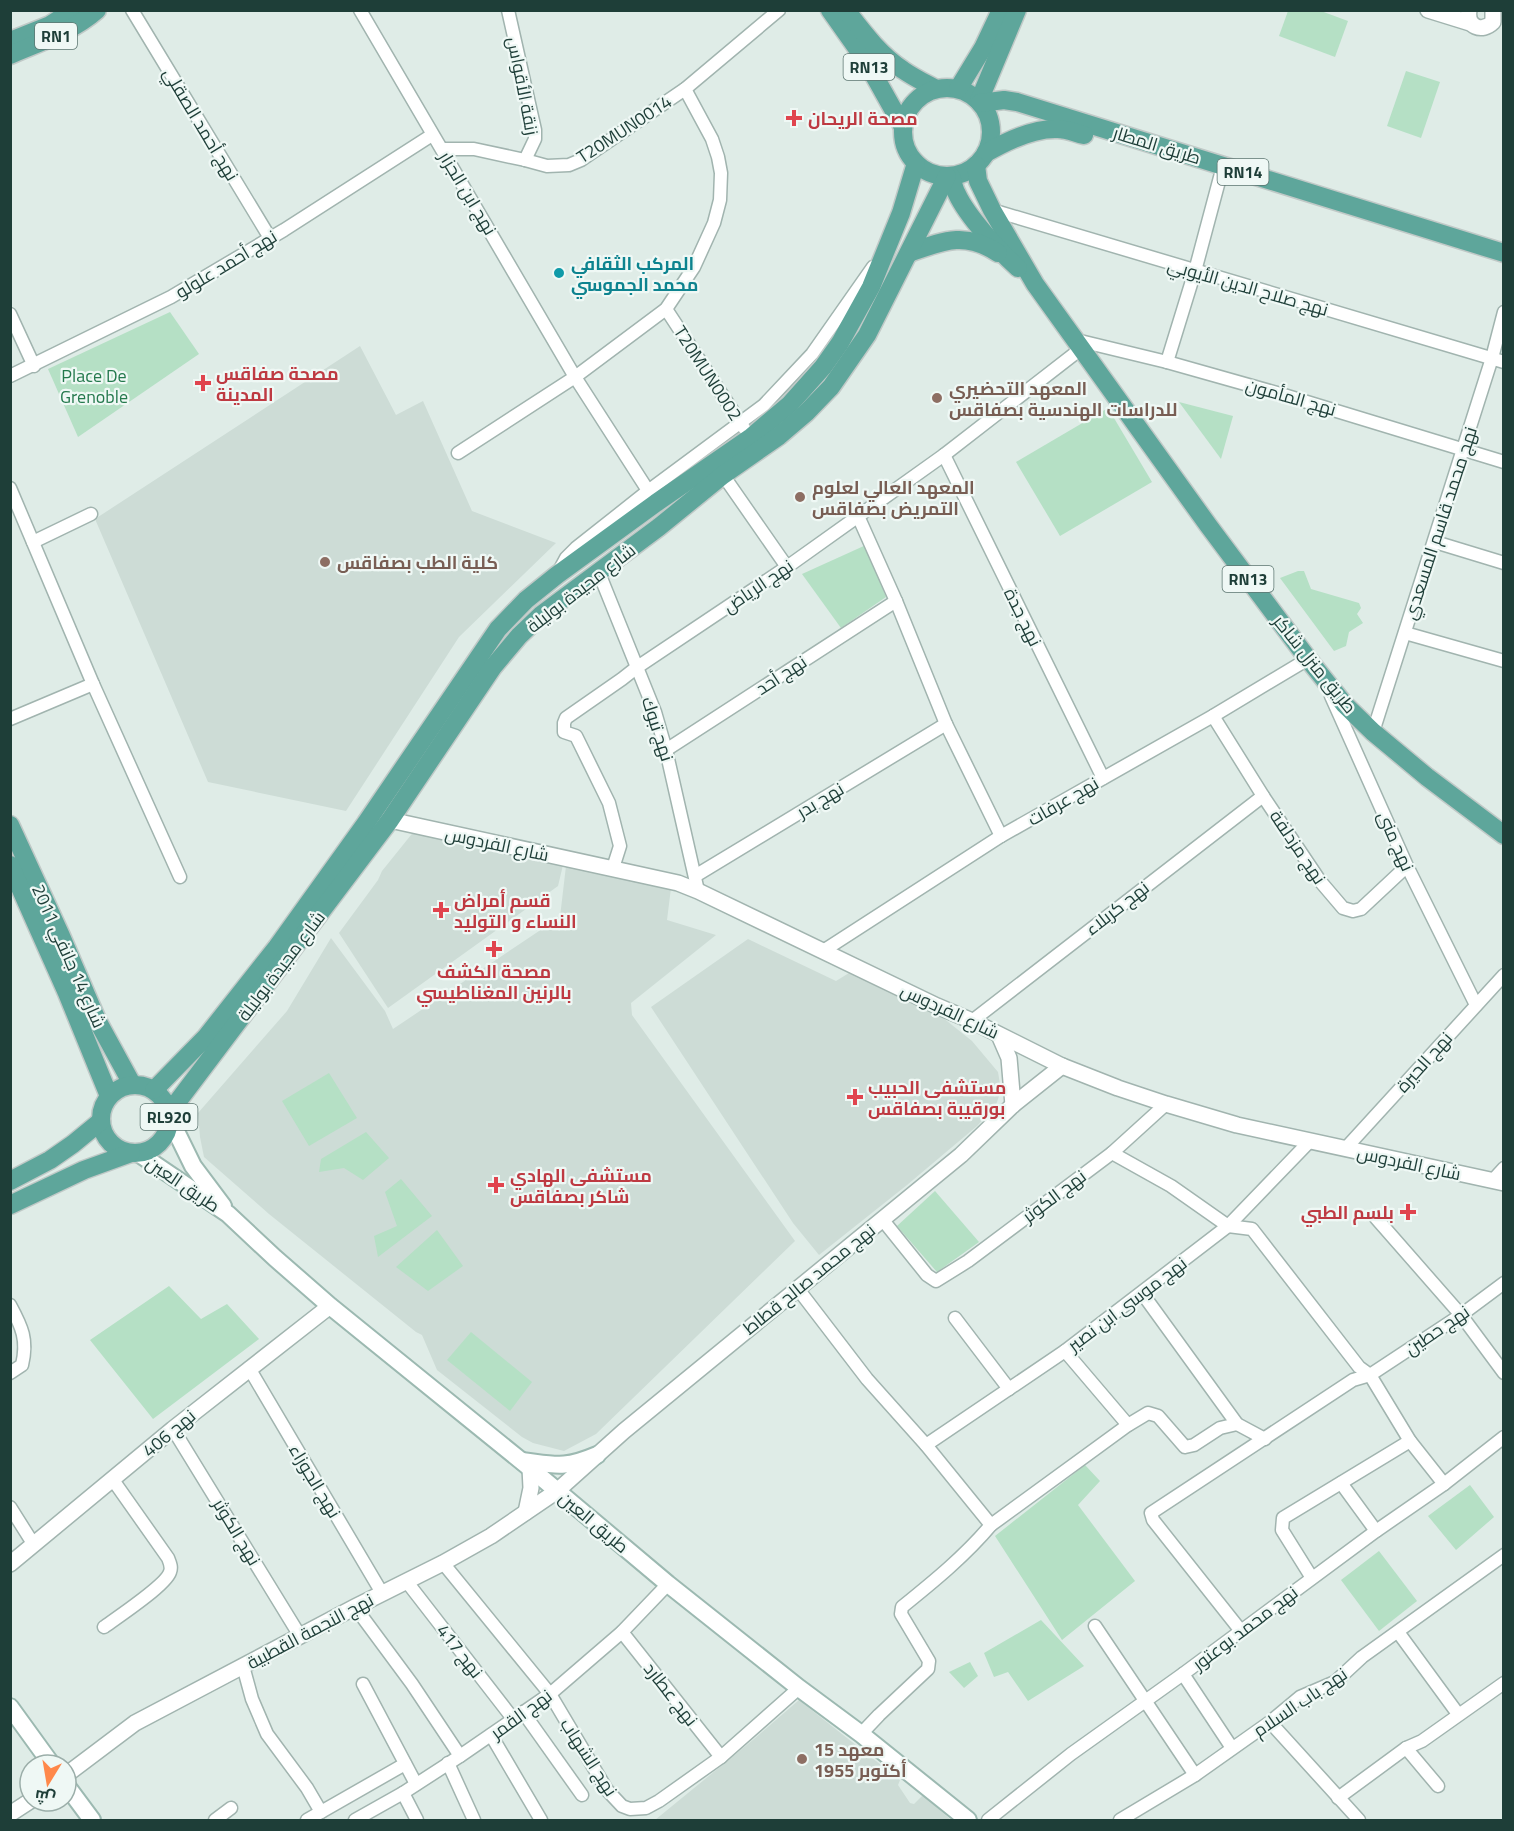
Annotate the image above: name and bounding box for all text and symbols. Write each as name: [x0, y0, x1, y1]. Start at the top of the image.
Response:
road number: RN1: [35, 23, 77, 49]
street label: زنقة الأقواس: [500, 34, 546, 138]
road number: RN13: [844, 54, 894, 80]
street label: نهج أحمد الصقلي: [156, 62, 246, 186]
street label: T20MUN0014: [571, 88, 677, 170]
place label: مصحة الريحان: [808, 105, 918, 132]
marker: مصحة الريحان: [785, 109, 803, 127]
street label: طريق المطار: [1109, 119, 1204, 171]
street label: نهج ابن الجزار: [432, 145, 504, 240]
road number: RN14: [1218, 159, 1268, 185]
street label: نهج أحمد علولو: [170, 223, 282, 305]
place label: المركب الثقافي محمد الجموسي: [571, 250, 698, 299]
street label: نهج صلاح الدين الأيوبي: [1164, 251, 1332, 324]
marker: المركب الثقافي محمد الجموسي: [552, 266, 566, 280]
street label: T20MUN0002: [667, 320, 749, 426]
place label: مصحة صفاقس المدينة: [216, 360, 339, 408]
park label: Place De Grenoble: [60, 362, 128, 410]
street label: نهج المأمون: [1243, 371, 1339, 423]
marker: مصحة صفاقس المدينة: [194, 374, 212, 392]
place label: المعهد التحضيري للدراسات الهندسية بصفاقس: [949, 375, 1177, 423]
marker: المعهد التحضيري للدراسات الهندسية بصفاقس: [930, 391, 944, 405]
street label: نهج محمد قاسم المسعدي: [1396, 423, 1485, 623]
place label: المعهد العالي لعلوم التمريض بصفاقس: [812, 474, 975, 522]
marker: المعهد العالي لعلوم التمريض بصفاقس: [793, 490, 807, 504]
street label: شارع مجيدة بوليلة: [521, 537, 641, 639]
place label: كلية الطب بصفاقس: [337, 549, 498, 576]
street label: نهج الرياض: [717, 552, 799, 620]
marker: كلية الطب بصفاقس: [318, 555, 332, 569]
road number: RN13: [1222, 566, 1274, 592]
street label: نهج جدة: [997, 583, 1049, 651]
street label: طريق منزل شاكر: [1266, 608, 1363, 719]
street label: نهج أحد: [750, 648, 812, 702]
street label: نهج تبوك: [635, 693, 681, 765]
street label: نهج عرفات: [1022, 770, 1104, 832]
street label: نهج بدر: [790, 775, 849, 825]
street label: نهج مزدلفة: [1263, 804, 1333, 890]
street label: نهج منى: [1371, 806, 1421, 876]
street label: شارع الفردوس: [442, 820, 552, 868]
street label: نهج كربلاء: [1079, 874, 1155, 942]
street label: شارع 14 جانفي 2011: [24, 880, 113, 1033]
place label: قسم أمراض النساء و التوليد: [454, 887, 577, 935]
marker: قسم أمراض النساء و التوليد: [432, 901, 450, 919]
street label: شارع مجيدة بوليلة: [230, 905, 332, 1027]
marker: مصحة الكشف بالرنين المغناطيسي: [485, 940, 503, 958]
place label: مصحة الكشف بالرنين المغناطيسي: [416, 958, 572, 1007]
street label: شارع الفردوس: [896, 976, 1004, 1046]
street label: نهج الحيرة: [1389, 1026, 1459, 1098]
place label: مستشفى الحبيب بورقيبة بصفاقس: [868, 1074, 1006, 1122]
marker: مستشفى الحبيب بورقيبة بصفاقس: [846, 1088, 864, 1106]
road number: RL920: [140, 1104, 198, 1130]
street label: شارع الفردوس: [1354, 1139, 1464, 1187]
street label: طريق العين: [141, 1149, 225, 1219]
place label: مستشفى الهادي شاكر بصفاقس: [510, 1162, 652, 1210]
street label: نهج الكوثر: [1015, 1163, 1092, 1230]
marker: مستشفى الهادي شاكر بصفاقس: [487, 1176, 505, 1194]
place label: بلسم الطبي: [1301, 1199, 1394, 1228]
marker: بلسم الطبي: [1399, 1203, 1417, 1221]
street label: نهج محمد صالح قطاط: [737, 1217, 881, 1341]
street label: نهج موسى ابن نصير: [1061, 1250, 1193, 1359]
street label: نهج حطين: [1399, 1298, 1475, 1362]
street label: نهج 406: [136, 1403, 202, 1463]
street label: نهج الجوزاء: [282, 1439, 348, 1523]
street label: طريق العين: [553, 1485, 635, 1559]
street label: نهج الكوثر: [206, 1492, 268, 1571]
street label: نهج محمد بوعتور: [1186, 1579, 1304, 1677]
street label: نهج النجمة القطبية: [242, 1586, 378, 1676]
street label: نهج 417: [430, 1618, 490, 1684]
street label: نهج عطارد: [637, 1656, 705, 1732]
street label: نهج باب السلام: [1247, 1660, 1353, 1744]
street label: نهج القمر: [484, 1682, 558, 1746]
street label: نهج الشهاب: [554, 1712, 624, 1802]
place label: معهد 15 أكتوبر 1955: [814, 1736, 907, 1784]
marker: معهد 15 أكتوبر 1955: [795, 1752, 809, 1766]
north arrow: [18, 1753, 78, 1813]
text: ش: [33, 1784, 58, 1811]

